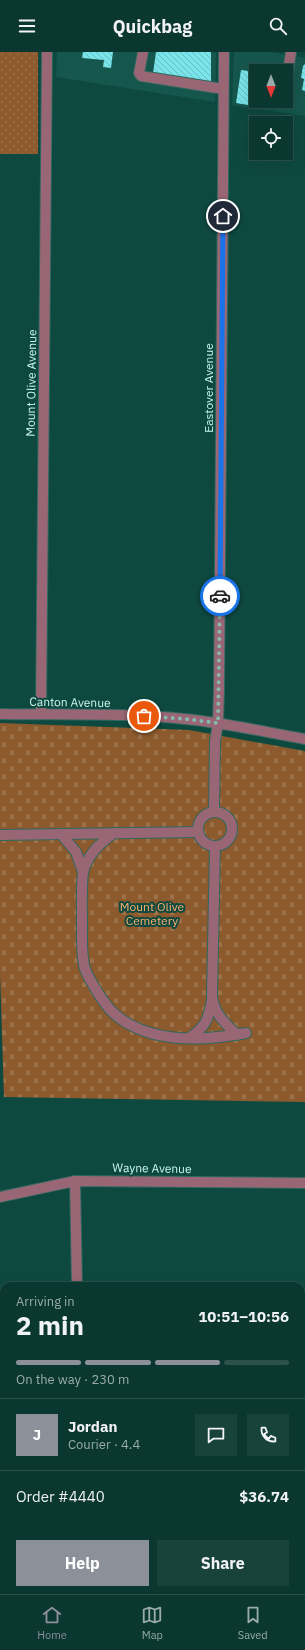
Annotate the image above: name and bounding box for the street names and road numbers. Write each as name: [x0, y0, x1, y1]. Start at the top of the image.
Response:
street label: Mount Olive Avenue: [23, 329, 39, 437]
street label: Eastover Avenue: [201, 343, 216, 433]
street label: Canton Avenue: [29, 694, 111, 710]
street label: Wayne Avenue: [112, 1160, 192, 1176]

